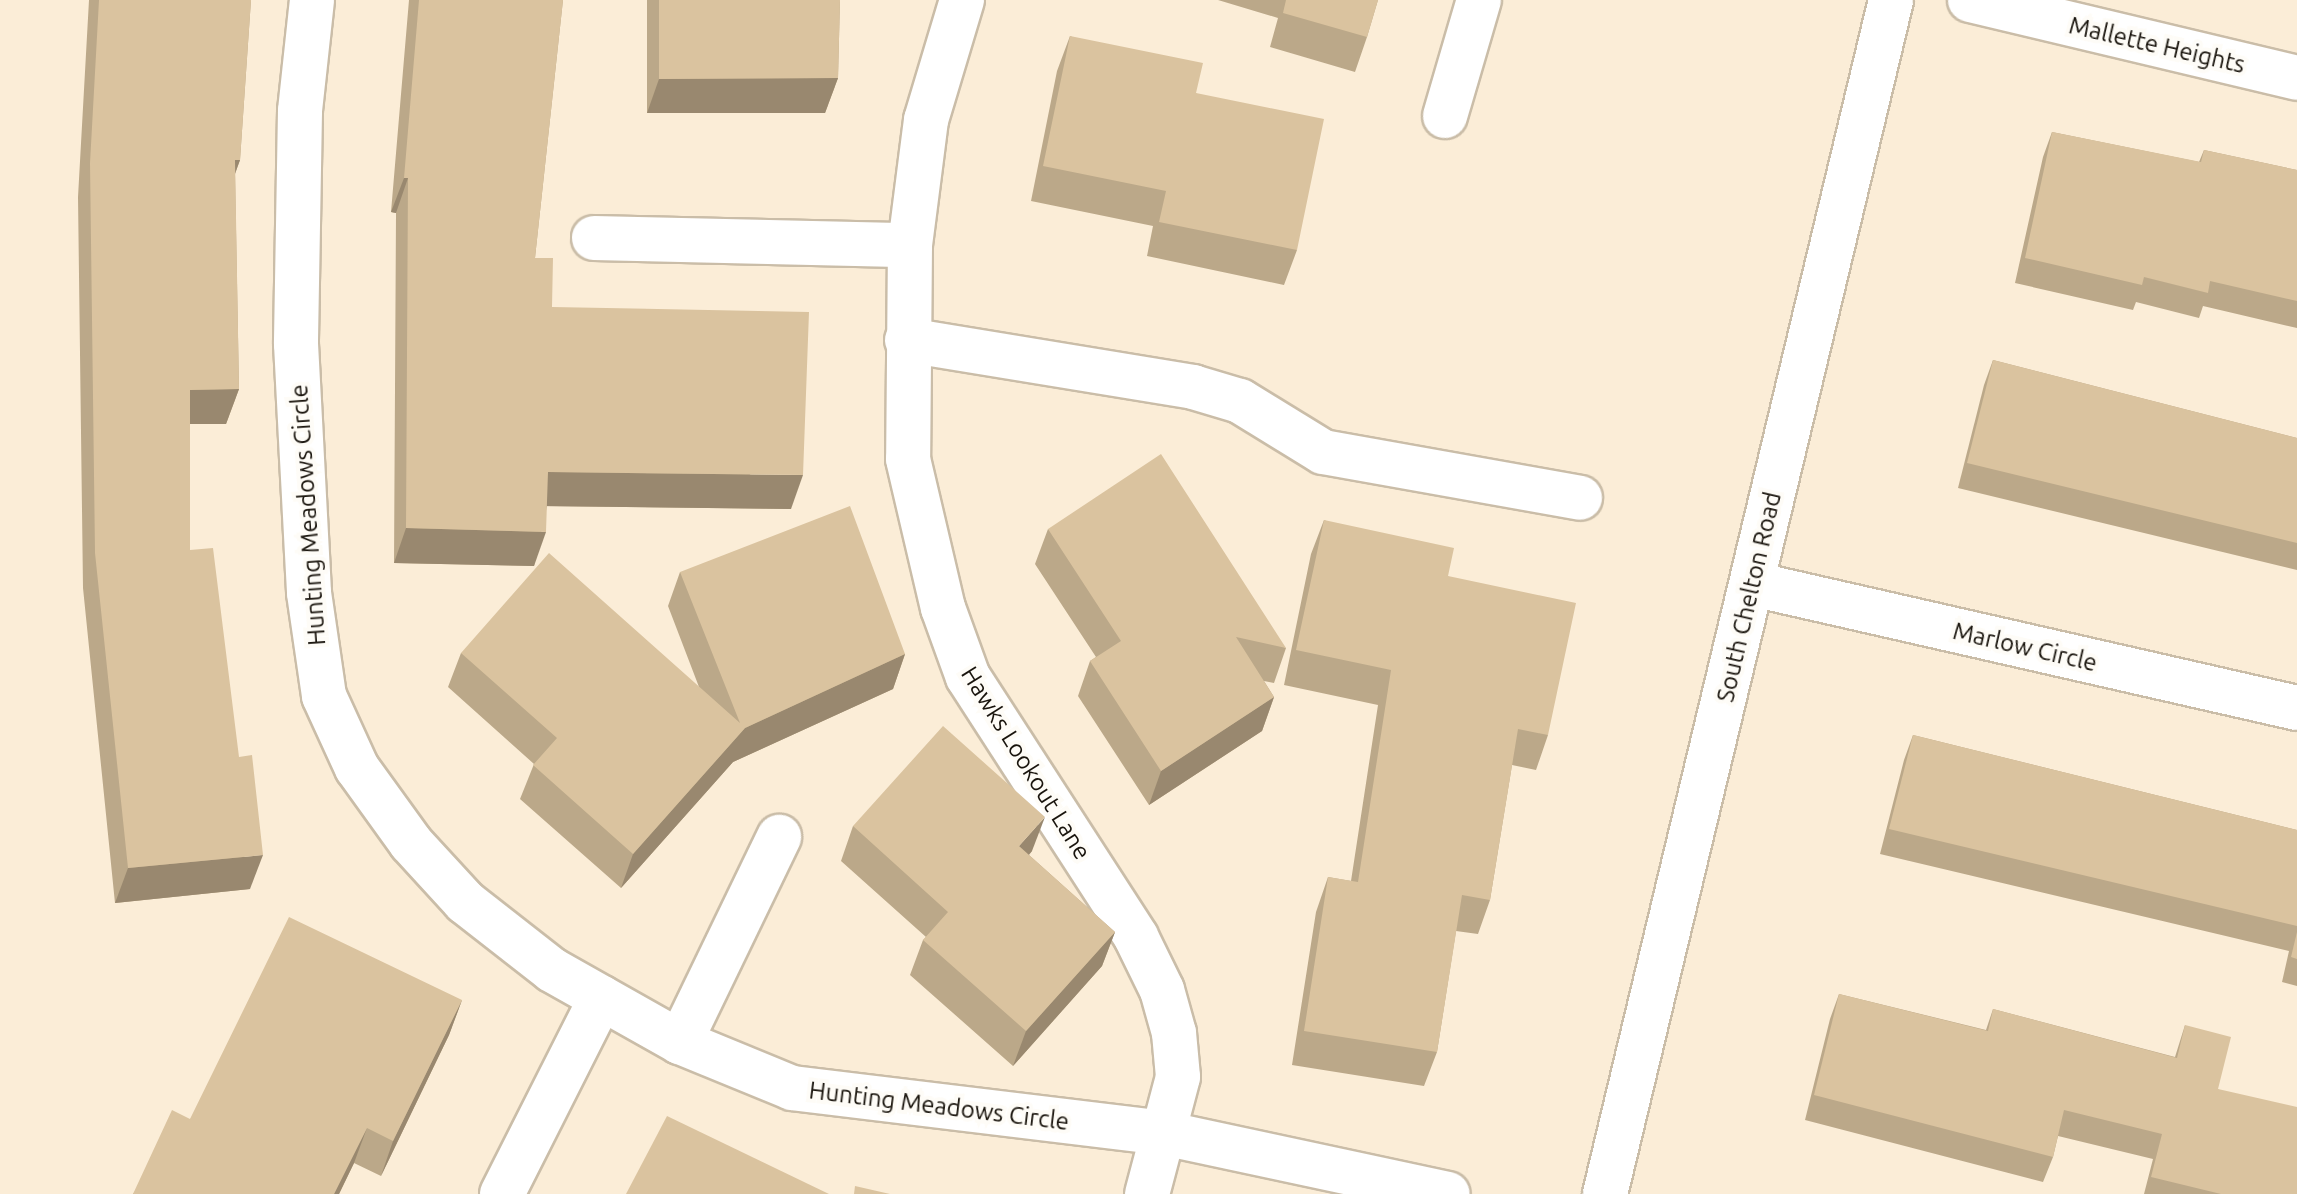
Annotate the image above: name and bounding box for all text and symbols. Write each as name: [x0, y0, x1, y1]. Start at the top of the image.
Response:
street label: Mallette Heights: [2066, 11, 2248, 79]
street label: Hunting Meadows Circle: [285, 383, 331, 647]
street label: South Chelton Road: [1711, 489, 1787, 705]
street label: Marlow Circle: [1950, 616, 2100, 678]
street label: Hawks Lookout Lane: [955, 661, 1097, 865]
street label: Hunting Meadows Circle: [807, 1076, 1071, 1136]

